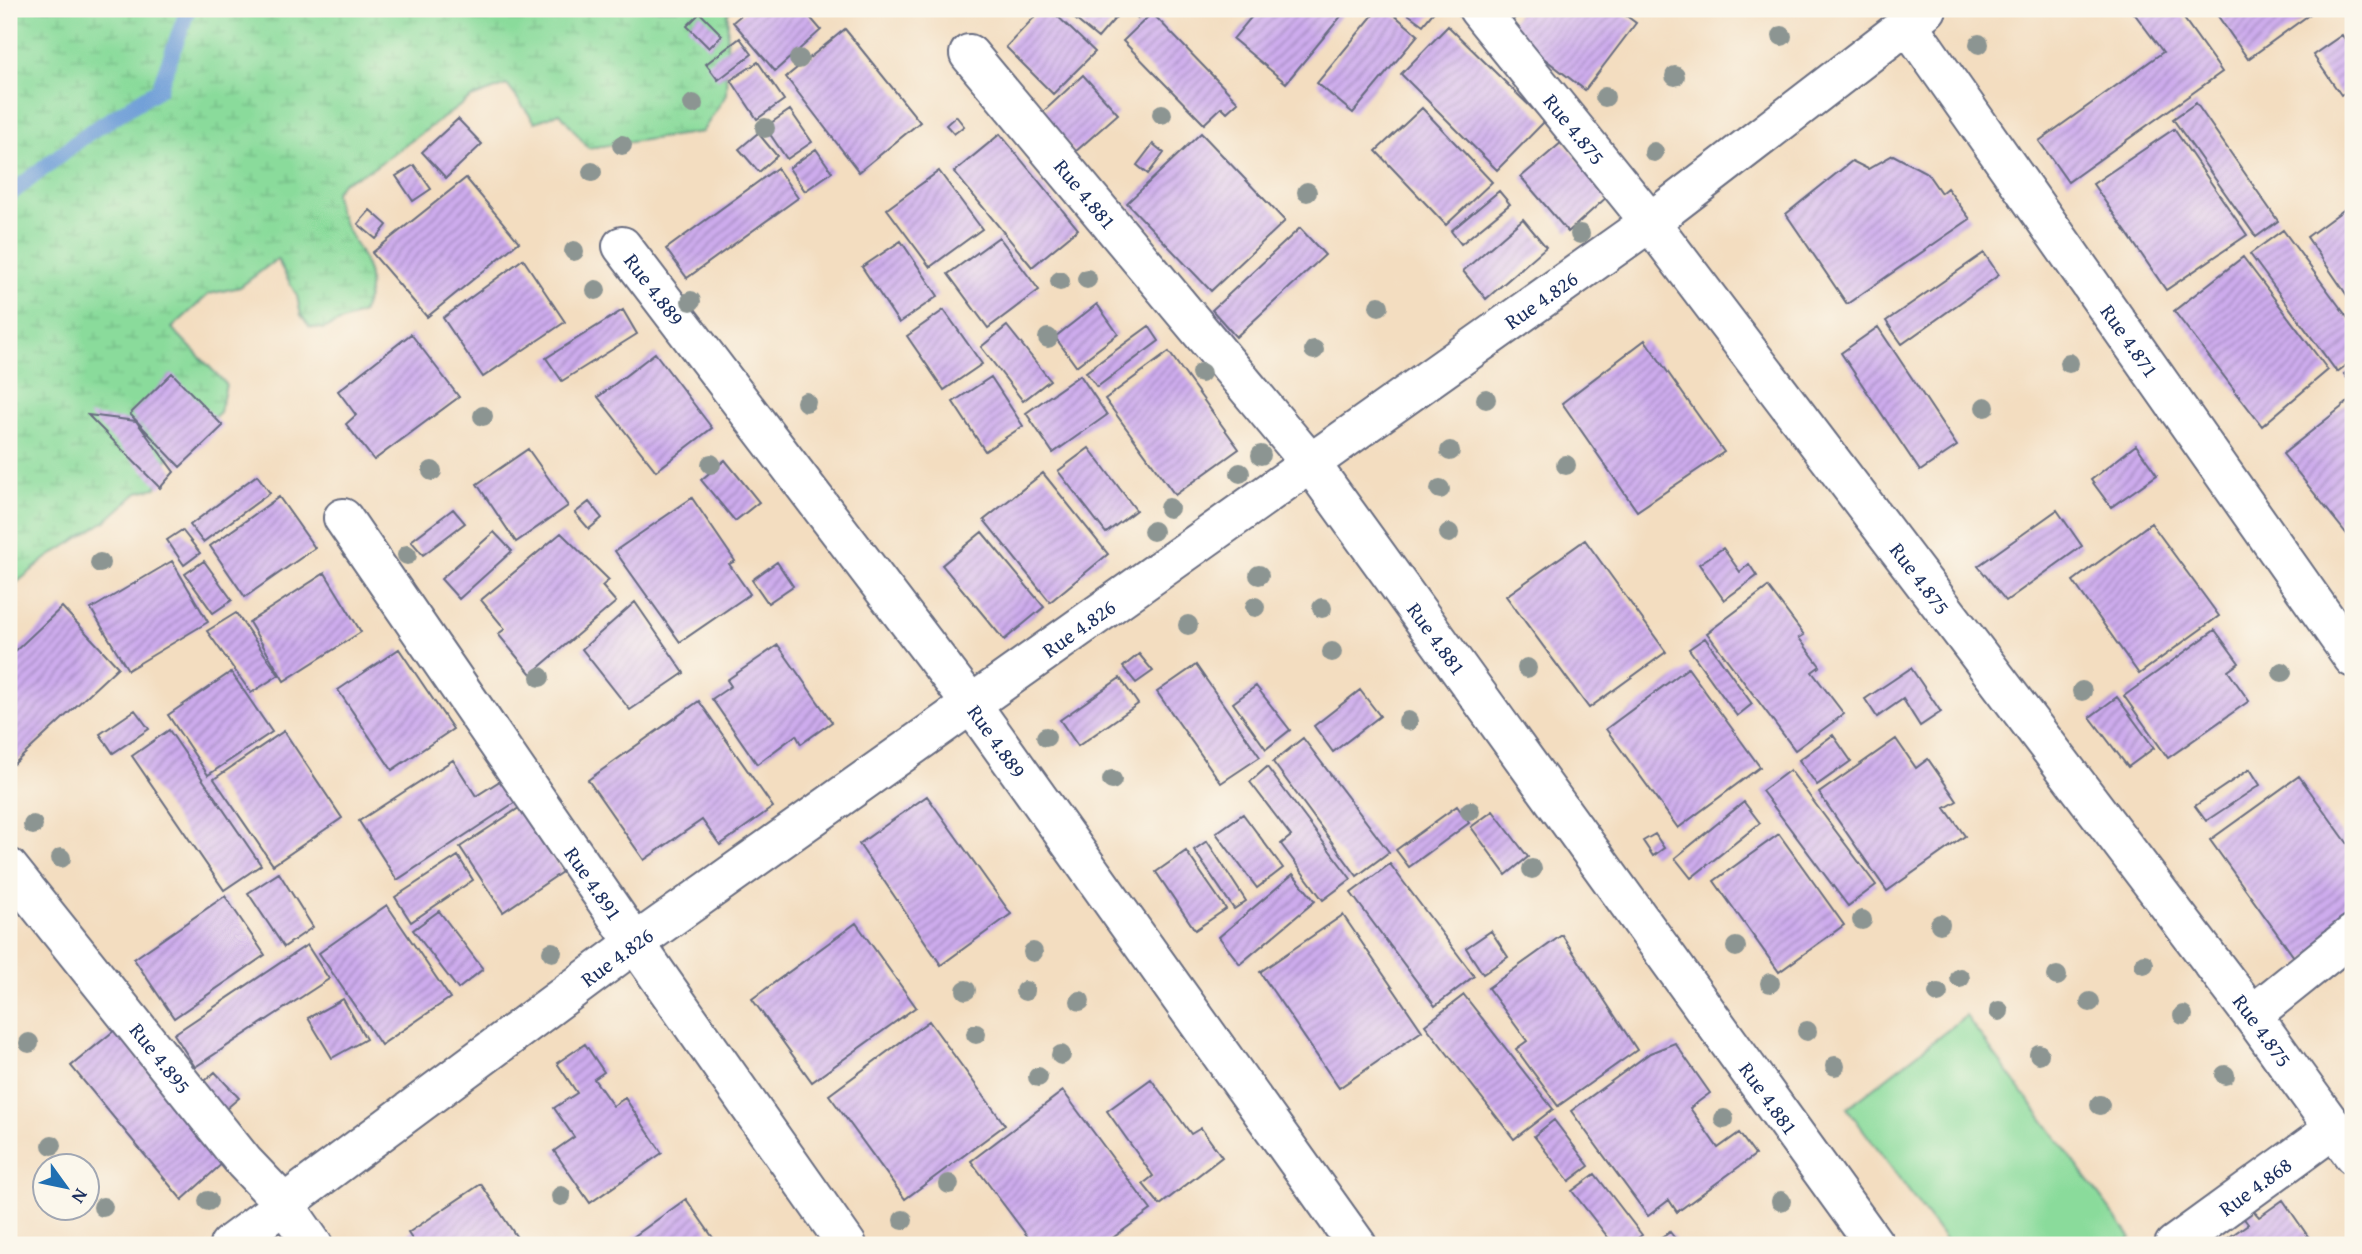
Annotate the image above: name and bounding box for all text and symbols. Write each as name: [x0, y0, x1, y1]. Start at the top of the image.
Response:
street label: Rue 4.875: [1536, 87, 1613, 171]
street label: Rue 4.881: [1047, 152, 1124, 236]
street label: Rue 4.889: [617, 246, 692, 332]
street label: Rue 4.826: [1498, 263, 1584, 336]
street label: Rue 4.871: [2093, 297, 2167, 384]
street label: Rue 4.875: [1883, 536, 1958, 621]
street label: Rue 4.826: [1035, 591, 1122, 665]
street label: Rue 4.881: [1400, 595, 1474, 681]
street label: Rue 4.889: [960, 698, 1034, 784]
street label: Rue 4.891: [557, 840, 630, 926]
street label: Rue 4.826: [574, 919, 659, 994]
street label: Rue 4.875: [2226, 987, 2300, 1073]
street label: Rue 4.895: [123, 1015, 199, 1100]
street label: Rue 4.881: [1732, 1055, 1806, 1141]
street label: Rue 4.868: [2212, 1149, 2298, 1223]
north arrow: [32, 1152, 102, 1222]
text: N: [65, 1183, 95, 1209]

